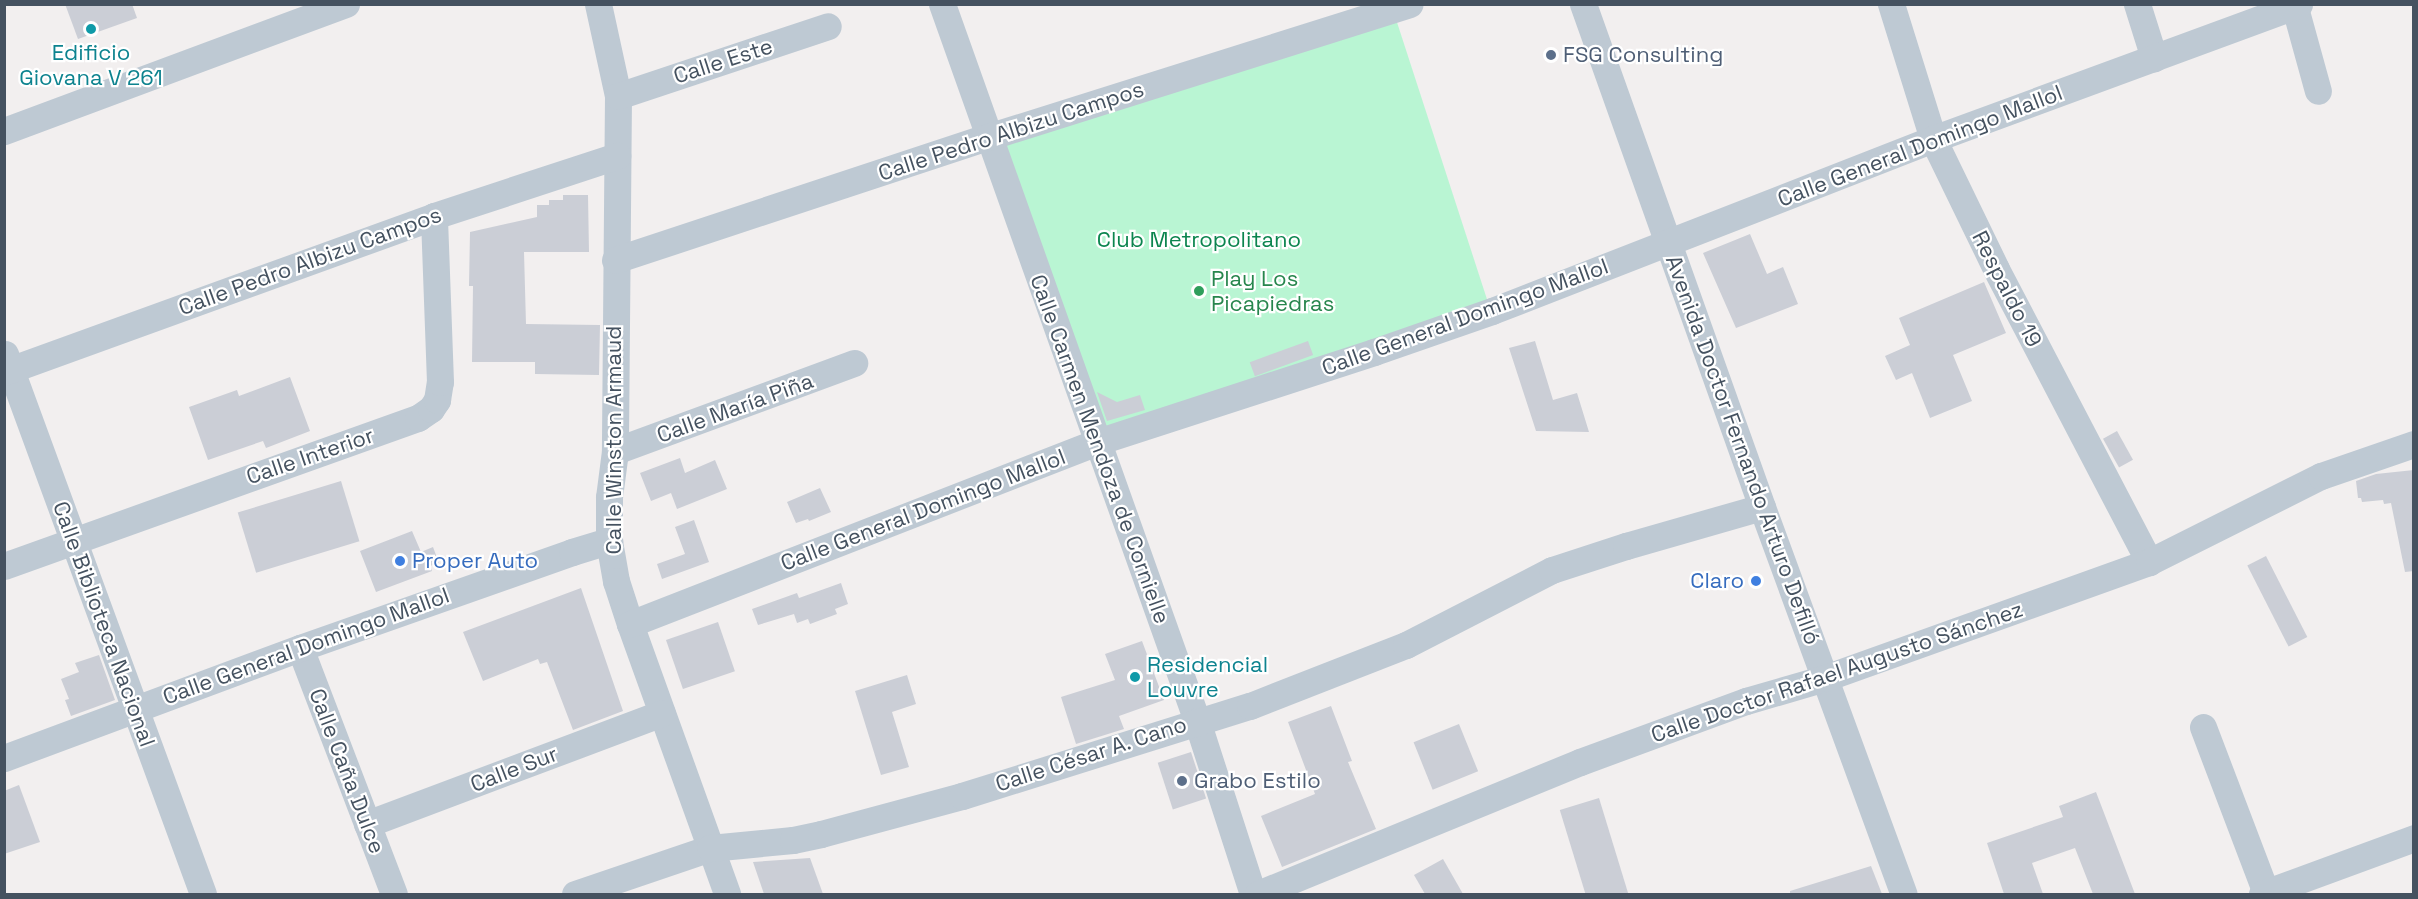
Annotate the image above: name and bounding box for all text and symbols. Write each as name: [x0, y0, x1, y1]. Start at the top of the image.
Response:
marker: Edificio Giovana V 261: [84, 22, 98, 36]
street label: Calle Este: [670, 33, 776, 89]
place label: Edificio Giovana V 261: [19, 39, 163, 90]
place label: FSG Consulting: [1563, 42, 1723, 68]
marker: FSG Consulting: [1544, 48, 1558, 62]
street label: Calle Pedro Albizu Campos: [875, 76, 1147, 186]
street label: Calle General Domingo Mallol: [1774, 79, 2066, 213]
street label: Calle Pedro Albizu Campos: [175, 201, 445, 321]
park label: Club Metropolitano: [1097, 227, 1301, 253]
street label: Respaldo 19: [1966, 227, 2048, 351]
street label: Avenida Doctor Fernando Arturo Defilló: [1660, 252, 1826, 648]
street label: Calle General Domingo Mallol: [1318, 253, 1612, 381]
place label: Play Los Picapiedras: [1211, 265, 1334, 316]
street label: Calle Carmen Mendoza de Cornielle: [1024, 271, 1176, 627]
marker: Play Los Picapiedras: [1192, 284, 1206, 298]
street label: Calle Winston Armaud: [601, 325, 627, 555]
street label: Calle María Piña: [653, 367, 817, 449]
street label: Calle Interior: [243, 422, 377, 490]
street label: Calle General Domingo Mallol: [777, 443, 1069, 577]
street label: Calle Biblioteca Nacional: [47, 498, 161, 750]
place label: Proper Auto: [412, 548, 538, 574]
marker: Proper Auto: [393, 554, 407, 568]
place label: Claro: [1690, 568, 1744, 594]
marker: Claro: [1749, 574, 1763, 588]
street label: Calle General Domingo Mallol: [159, 582, 453, 710]
street label: Calle Doctor Rafael Augusto Sánchez: [1647, 596, 2027, 748]
place label: Residencial Louvre: [1147, 651, 1268, 702]
marker: Residencial Louvre: [1128, 670, 1142, 684]
street label: Calle Caña Dulce: [303, 685, 391, 857]
street label: Calle César A. Cano: [992, 710, 1190, 798]
street label: Calle Sur: [467, 740, 561, 798]
place label: Grabo Estilo: [1194, 768, 1321, 794]
marker: Grabo Estilo: [1175, 774, 1189, 788]

